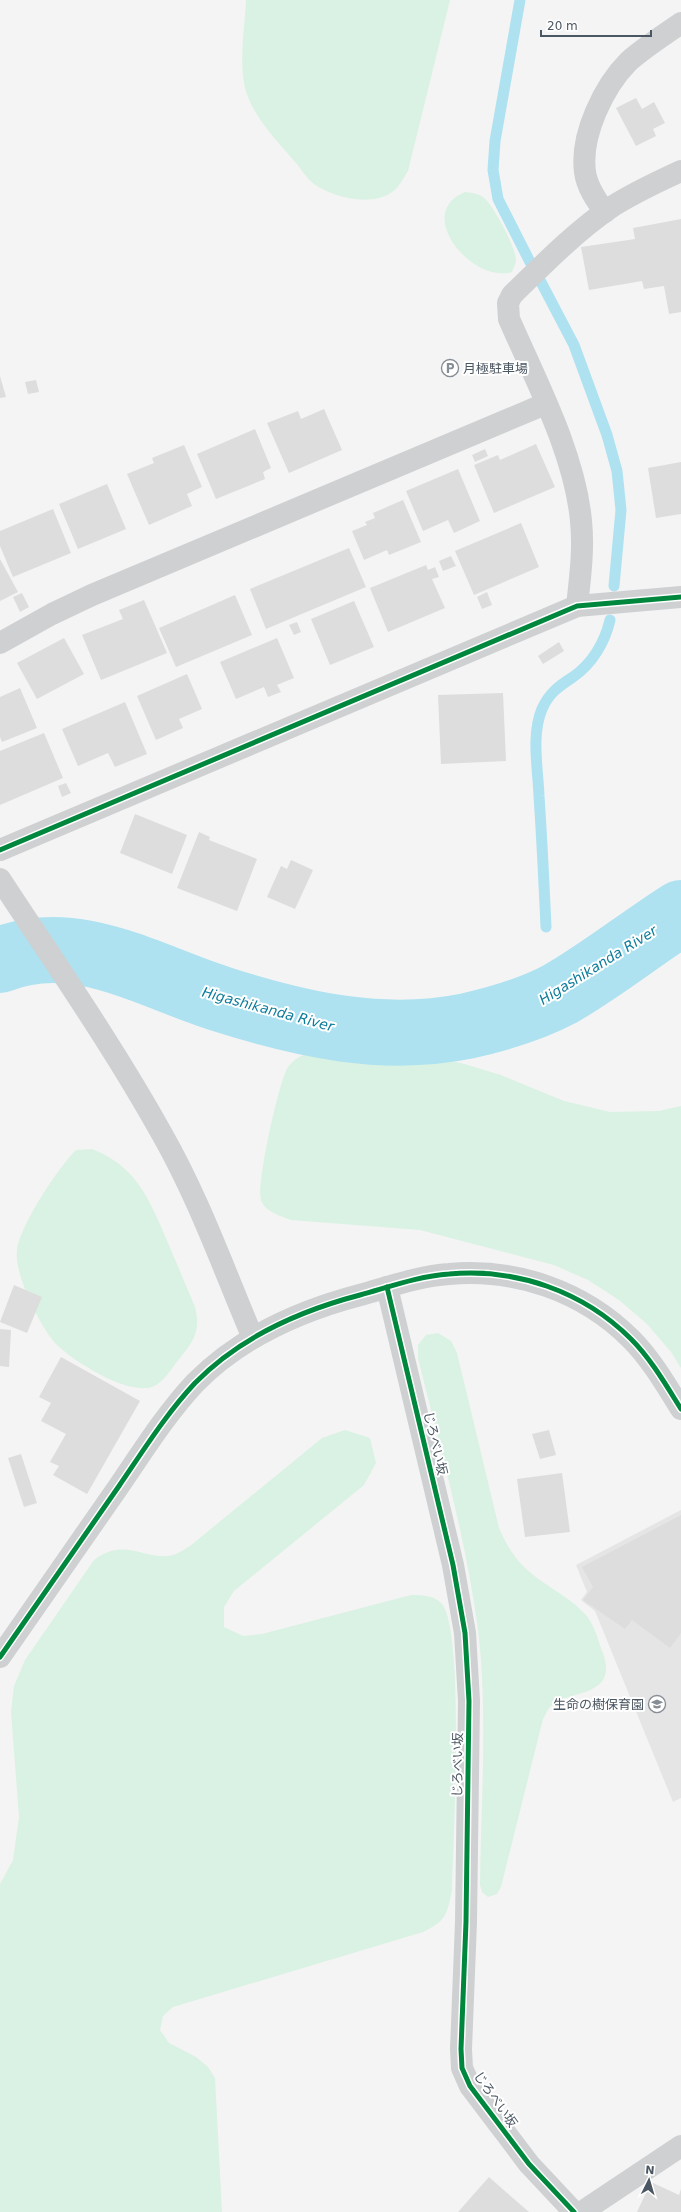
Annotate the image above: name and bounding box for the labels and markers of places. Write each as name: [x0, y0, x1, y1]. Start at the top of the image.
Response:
parking icon: 月極駐車場: [440, 358, 460, 378]
place label: 月極駐車場: [463, 361, 528, 376]
school or university icon: 生命の樹保育園: [647, 1694, 667, 1714]
place label: 生命の樹保育園: [553, 1697, 644, 1712]

